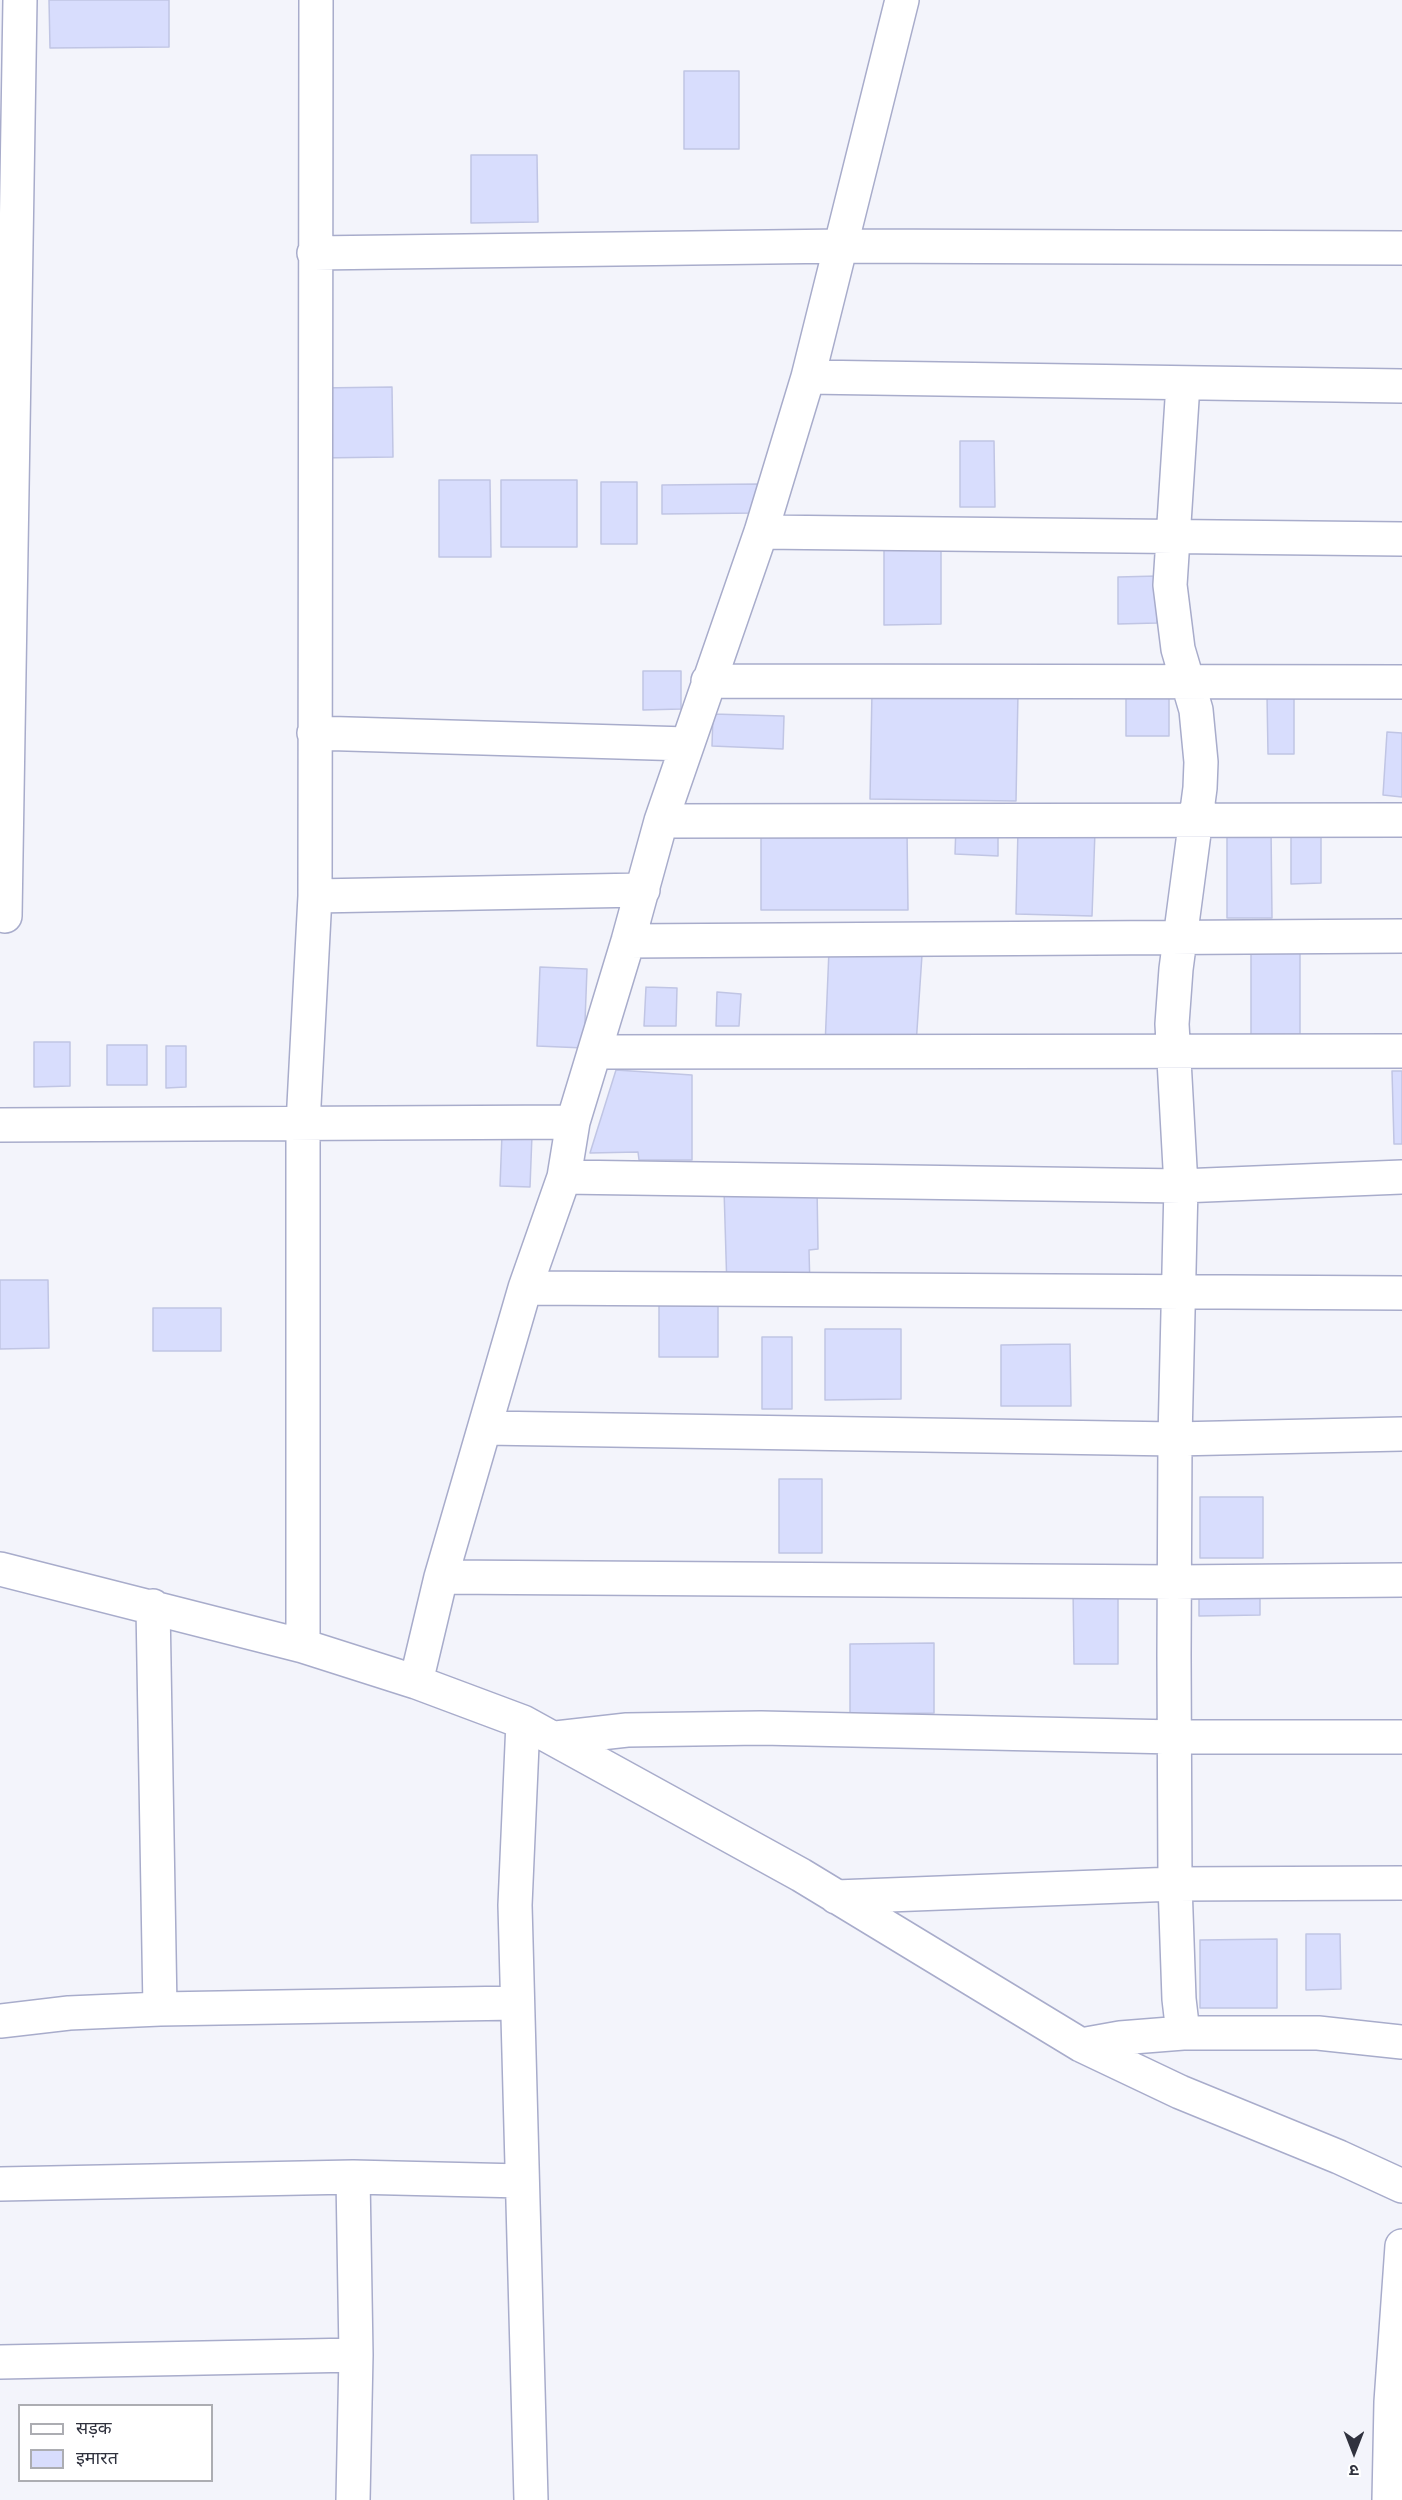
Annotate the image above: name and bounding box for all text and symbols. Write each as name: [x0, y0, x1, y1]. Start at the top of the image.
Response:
legend: [18, 2404, 213, 2482]
text: सड़क: [76, 2418, 112, 2438]
north arrow: [1324, 2422, 1384, 2482]
text: इमारत: [76, 2448, 118, 2468]
text: उ: [1349, 2462, 1359, 2479]

